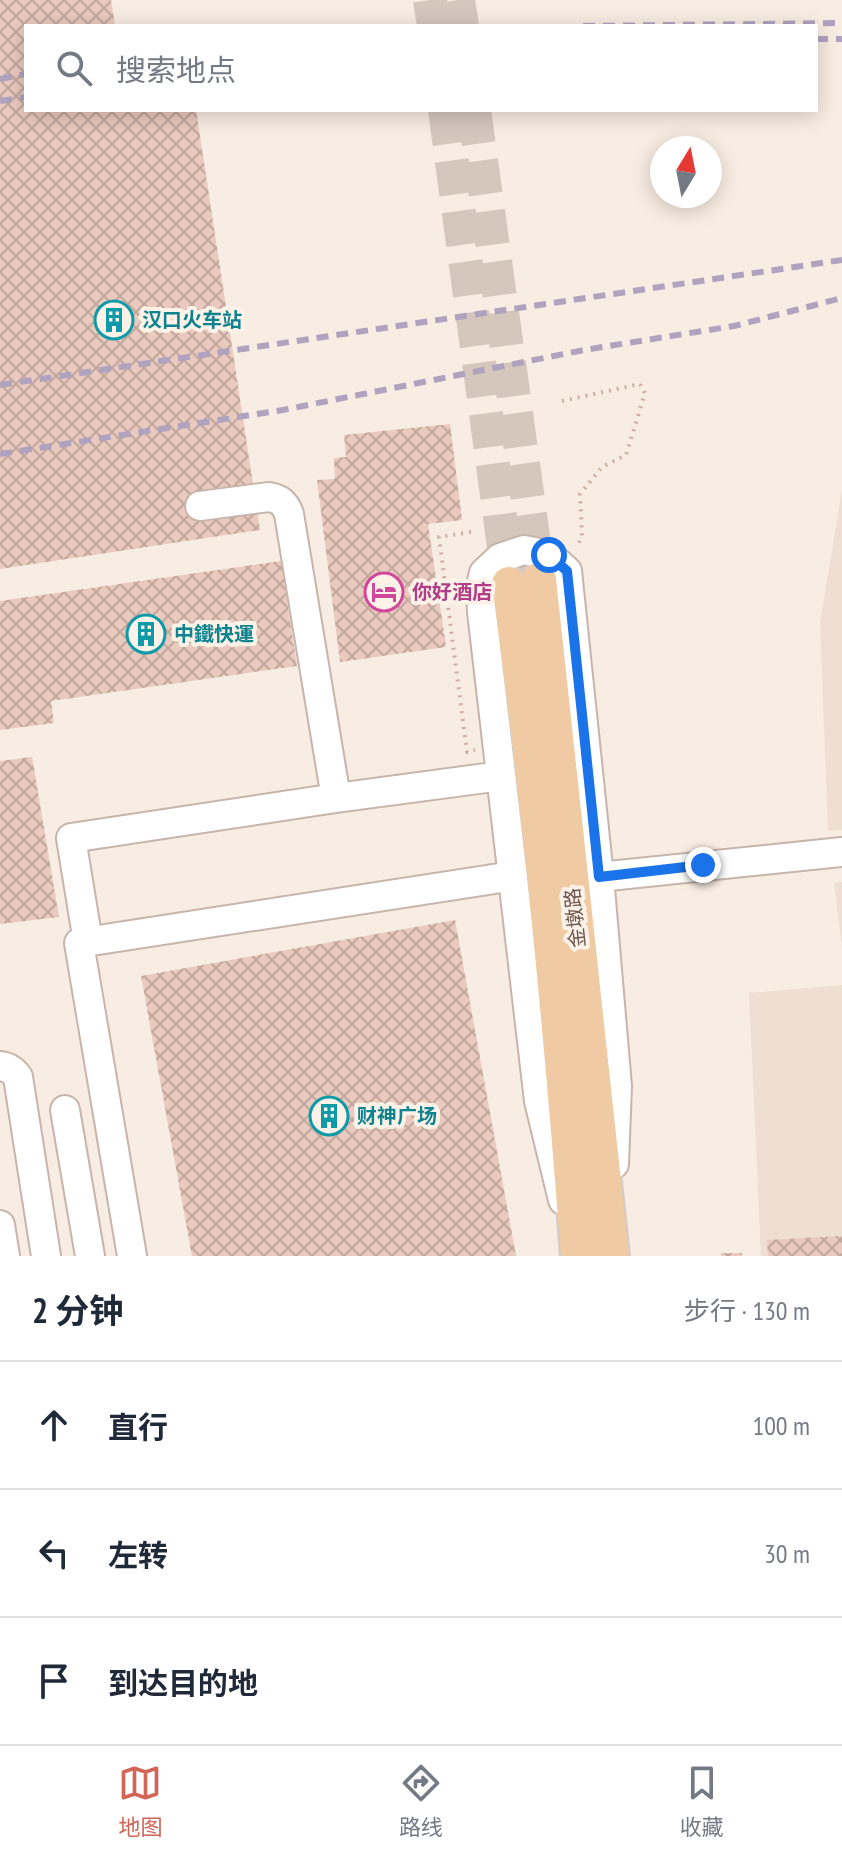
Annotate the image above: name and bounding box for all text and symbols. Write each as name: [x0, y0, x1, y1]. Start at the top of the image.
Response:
search box: [24, 24, 818, 112]
icon: search: [52, 46, 96, 90]
text: 搜索地点: [116, 50, 236, 89]
north arrow: [650, 136, 722, 208]
building icon: 汉口火车站: [93, 299, 135, 341]
place label: 汉口火车站: [142, 307, 242, 333]
route start: [531, 537, 567, 573]
hotel icon: 你好酒店: [363, 571, 405, 613]
place label: 你好酒店: [412, 579, 492, 605]
building icon: 中鐵快運: [125, 613, 167, 655]
place label: 中鐵快運: [174, 621, 254, 647]
route end: [685, 847, 721, 883]
street label: 金墩路: [559, 887, 591, 949]
building icon: 财神广场: [308, 1095, 350, 1137]
place label: 财神广场: [357, 1103, 437, 1129]
text: 2 分钟: [32, 1288, 123, 1332]
text: 步行 · 130 m: [684, 1294, 810, 1327]
icon: ahead: [32, 1403, 76, 1447]
text: 直行: [108, 1407, 168, 1446]
text: 100 m: [752, 1409, 810, 1442]
icon: left: [32, 1531, 76, 1575]
text: 左转: [108, 1535, 168, 1574]
text: 30 m: [764, 1537, 810, 1570]
icon: arrive: [32, 1659, 76, 1703]
text: 到达目的地: [108, 1663, 258, 1702]
tab: 地图: [118, 1761, 162, 1841]
tab: 路线: [399, 1761, 443, 1841]
tab: 收藏: [680, 1761, 724, 1841]

